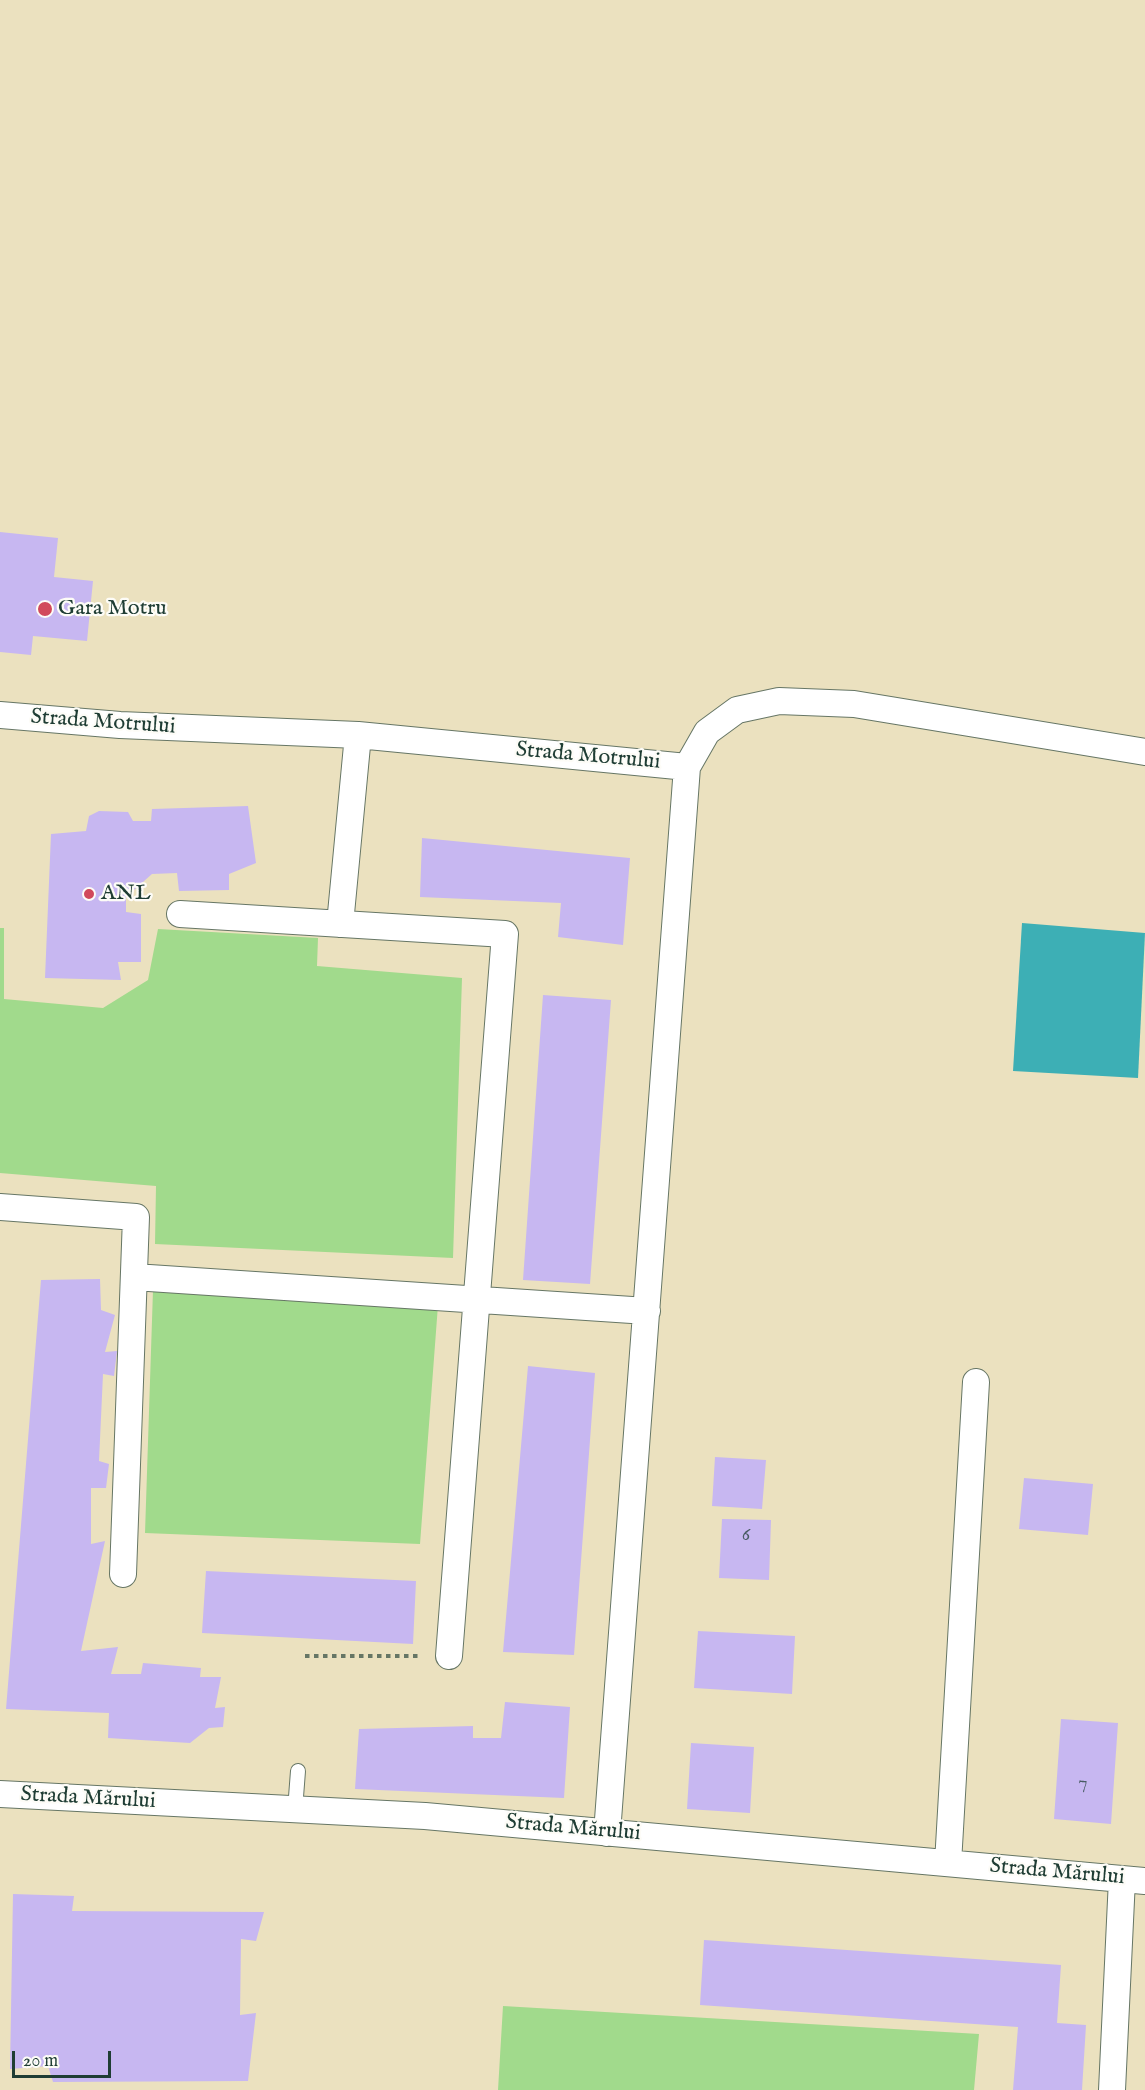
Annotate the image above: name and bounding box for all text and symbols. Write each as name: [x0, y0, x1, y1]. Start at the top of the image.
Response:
place label: Gara Motru: [58, 596, 167, 622]
marker: Gara Motru: [36, 600, 54, 618]
street label: Strada Motrului: [30, 705, 176, 741]
street label: Strada Motrului: [515, 738, 661, 776]
place label: ANL: [101, 881, 151, 907]
marker: ANL: [82, 887, 96, 901]
house number: 6: [742, 1524, 750, 1548]
house number: 7: [1078, 1772, 1088, 1796]
street label: Strada Mărului: [20, 1782, 156, 1816]
street label: Strada Mărului: [504, 1810, 642, 1848]
street label: Strada Mărului: [988, 1854, 1126, 1892]
scale bar: [15, 2039, 114, 2077]
text: 20 m: [23, 2050, 58, 2073]

